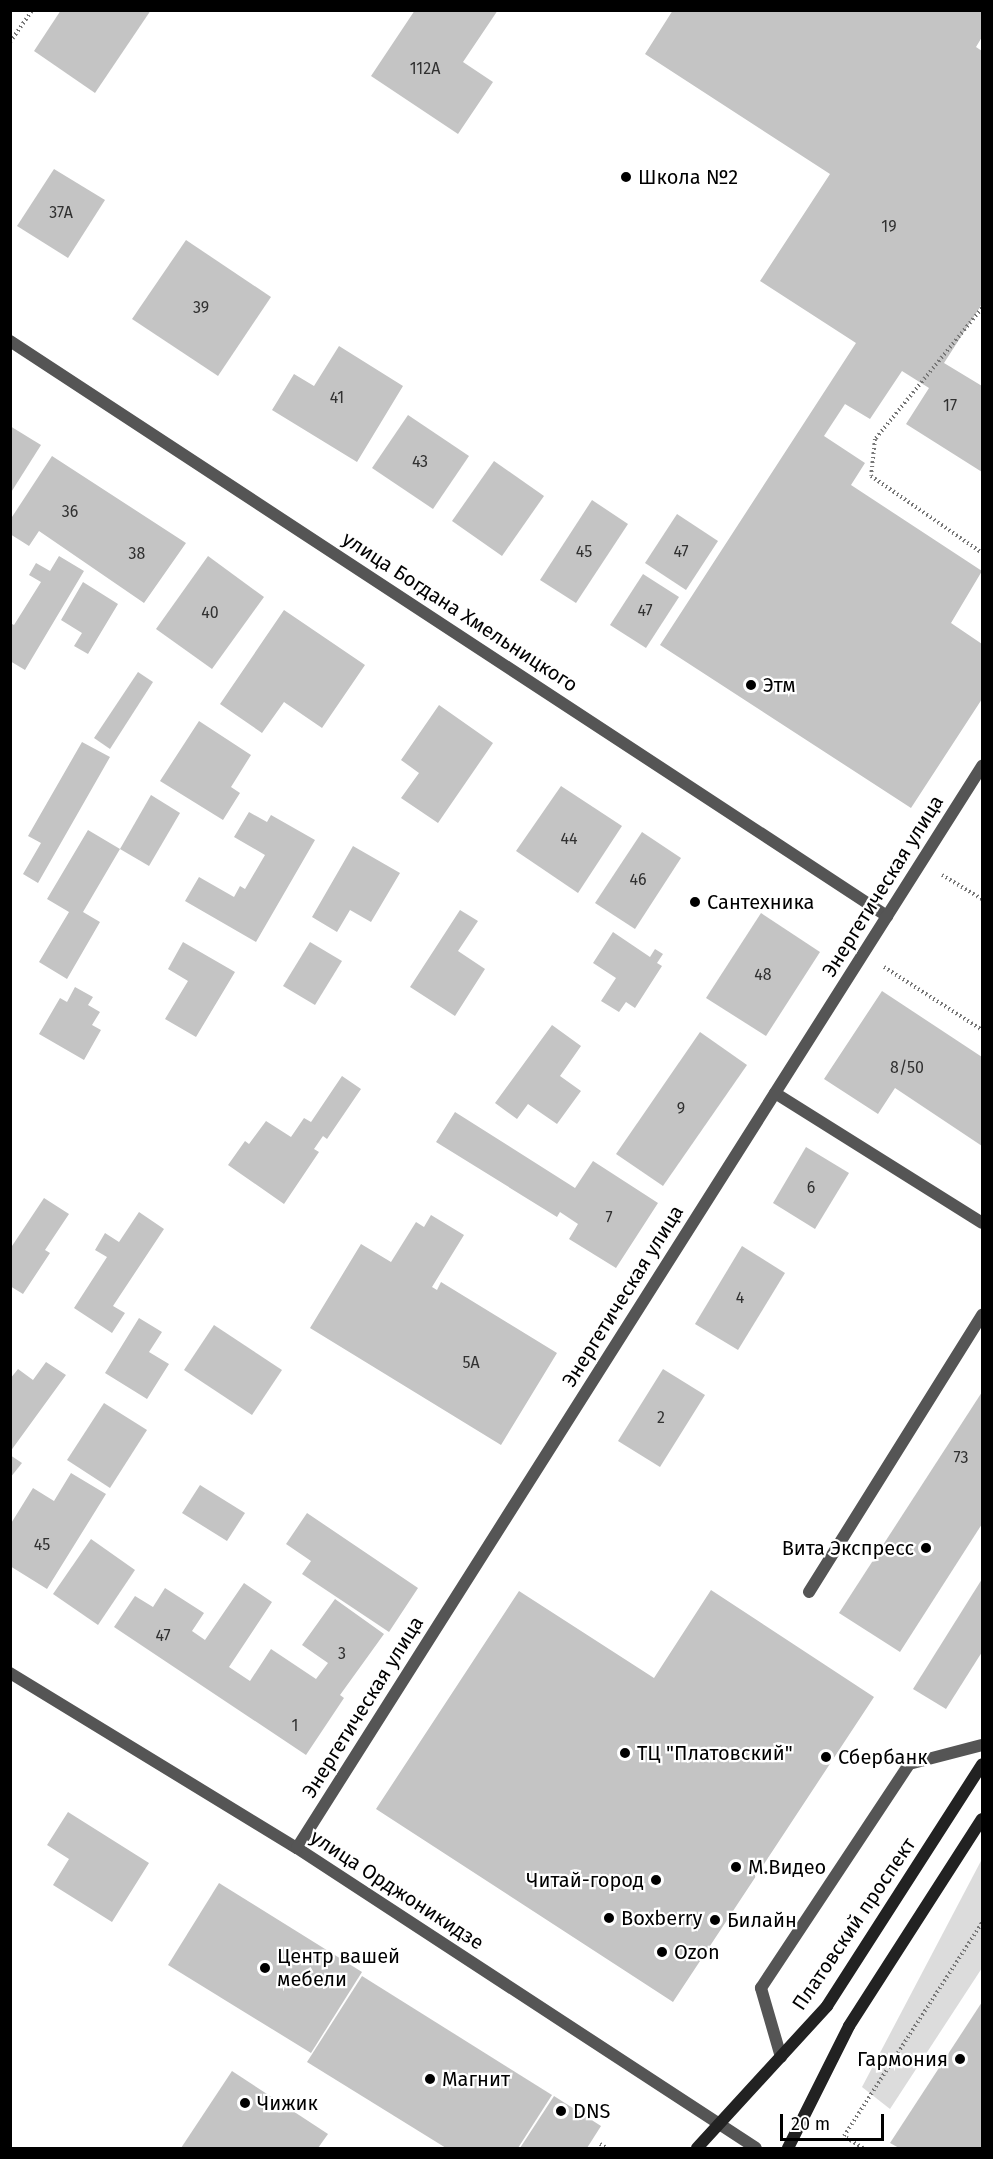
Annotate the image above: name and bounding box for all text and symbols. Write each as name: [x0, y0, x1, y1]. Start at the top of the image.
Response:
house number: 112А: [410, 59, 440, 79]
place label: Школа №2: [638, 165, 738, 189]
marker: Школа №2: [619, 170, 633, 184]
house number: 37А: [49, 203, 73, 223]
house number: 19: [881, 217, 897, 237]
house number: 39: [193, 298, 209, 318]
house number: 41: [330, 388, 344, 408]
house number: 17: [943, 396, 957, 416]
house number: 43: [412, 452, 428, 472]
house number: 36: [62, 502, 78, 522]
street label: улица Богдана Хмельницкого: [338, 527, 582, 697]
house number: 45: [576, 542, 592, 562]
house number: 47: [673, 542, 689, 562]
house number: 38: [129, 544, 145, 564]
house number: 47: [637, 601, 653, 621]
house number: 40: [201, 603, 219, 623]
place label: Этм: [763, 673, 796, 697]
marker: Этм: [744, 678, 758, 692]
street label: Энергетическая улица: [817, 791, 949, 981]
house number: 44: [560, 829, 578, 849]
house number: 46: [629, 870, 647, 890]
place label: Сантехника: [707, 890, 814, 914]
marker: Сантехника: [688, 895, 702, 909]
house number: 48: [754, 965, 772, 985]
house number: 8/50: [890, 1058, 924, 1078]
house number: 9: [677, 1099, 685, 1119]
house number: 6: [807, 1178, 815, 1198]
street label: Энергетическая улица: [557, 1201, 689, 1391]
house number: 7: [605, 1208, 613, 1228]
house number: 4: [736, 1288, 744, 1308]
house number: 5А: [462, 1353, 480, 1373]
house number: 2: [657, 1408, 665, 1428]
house number: 73: [954, 1448, 968, 1468]
house number: 45: [34, 1535, 50, 1555]
place label: Вита Экспресс: [782, 1536, 914, 1560]
marker: Вита Экспресс: [919, 1541, 933, 1555]
street label: Энергетическая улица: [297, 1612, 429, 1802]
house number: 47: [155, 1626, 171, 1646]
house number: 3: [338, 1644, 346, 1664]
house number: 1: [292, 1716, 298, 1736]
place label: ТЦ "Платовский": [637, 1741, 793, 1765]
place label: Сбербанк: [838, 1745, 928, 1769]
marker: ТЦ "Платовский": [618, 1746, 632, 1760]
marker: Сбербанк: [819, 1750, 833, 1764]
street label: улица Орджоникидзе: [306, 1825, 488, 1955]
street label: Платовский проспект: [787, 1833, 921, 2015]
place label: М.Видео: [748, 1855, 826, 1879]
marker: М.Видео: [729, 1860, 743, 1874]
place label: Читай-город: [526, 1868, 644, 1892]
marker: Читай-город: [649, 1873, 663, 1887]
place label: Boxberry: [621, 1906, 702, 1930]
place label: Билайн: [727, 1908, 797, 1932]
marker: Boxberry: [602, 1911, 616, 1925]
marker: Билайн: [708, 1913, 722, 1927]
place label: Ozon: [674, 1940, 720, 1964]
place label: Центр вашей мебели: [277, 1944, 400, 1991]
marker: Ozon: [655, 1945, 669, 1959]
marker: Центр вашей мебели: [258, 1961, 272, 1975]
place label: Гармония: [857, 2047, 948, 2071]
marker: Гармония: [953, 2052, 967, 2066]
place label: Магнит: [442, 2067, 510, 2091]
marker: Магнит: [423, 2072, 437, 2086]
place label: Чижик: [257, 2091, 318, 2115]
marker: Чижик: [238, 2096, 252, 2110]
place label: DNS: [573, 2099, 610, 2123]
scale bar: [783, 2102, 886, 2140]
marker: DNS: [554, 2104, 568, 2118]
text: 20 m: [791, 2113, 830, 2135]

